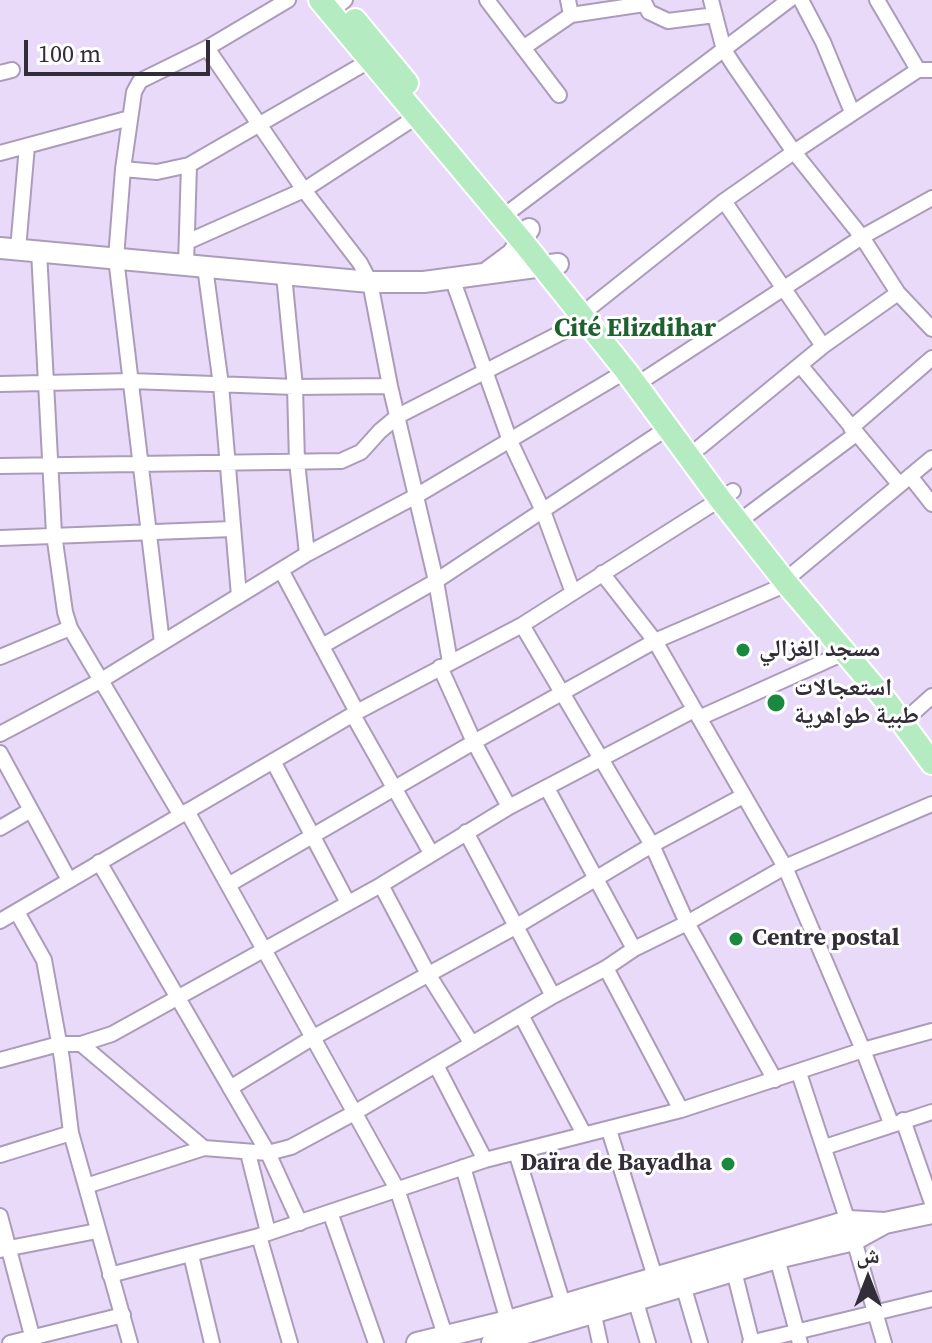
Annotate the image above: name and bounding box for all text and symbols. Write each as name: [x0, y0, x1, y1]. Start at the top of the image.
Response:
scale bar: [28, 24, 214, 74]
text: 100 m: [38, 37, 101, 70]
district label: Cité Elizdihar: [554, 313, 716, 345]
place label: مسجد الغزالي: [759, 636, 880, 664]
marker: مسجد الغزالي: [734, 641, 752, 659]
place label: استعجالات طبية طواهرية: [794, 675, 919, 731]
marker: استعجالات طبية طواهرية: [765, 692, 787, 714]
place label: Centre postal: [752, 925, 899, 953]
marker: Centre postal: [727, 930, 745, 948]
place label: Daïra de Bayadha: [520, 1150, 712, 1178]
marker: Daïra de Bayadha: [719, 1155, 737, 1173]
north arrow: [828, 1239, 908, 1319]
text: ش: [856, 1240, 880, 1270]

